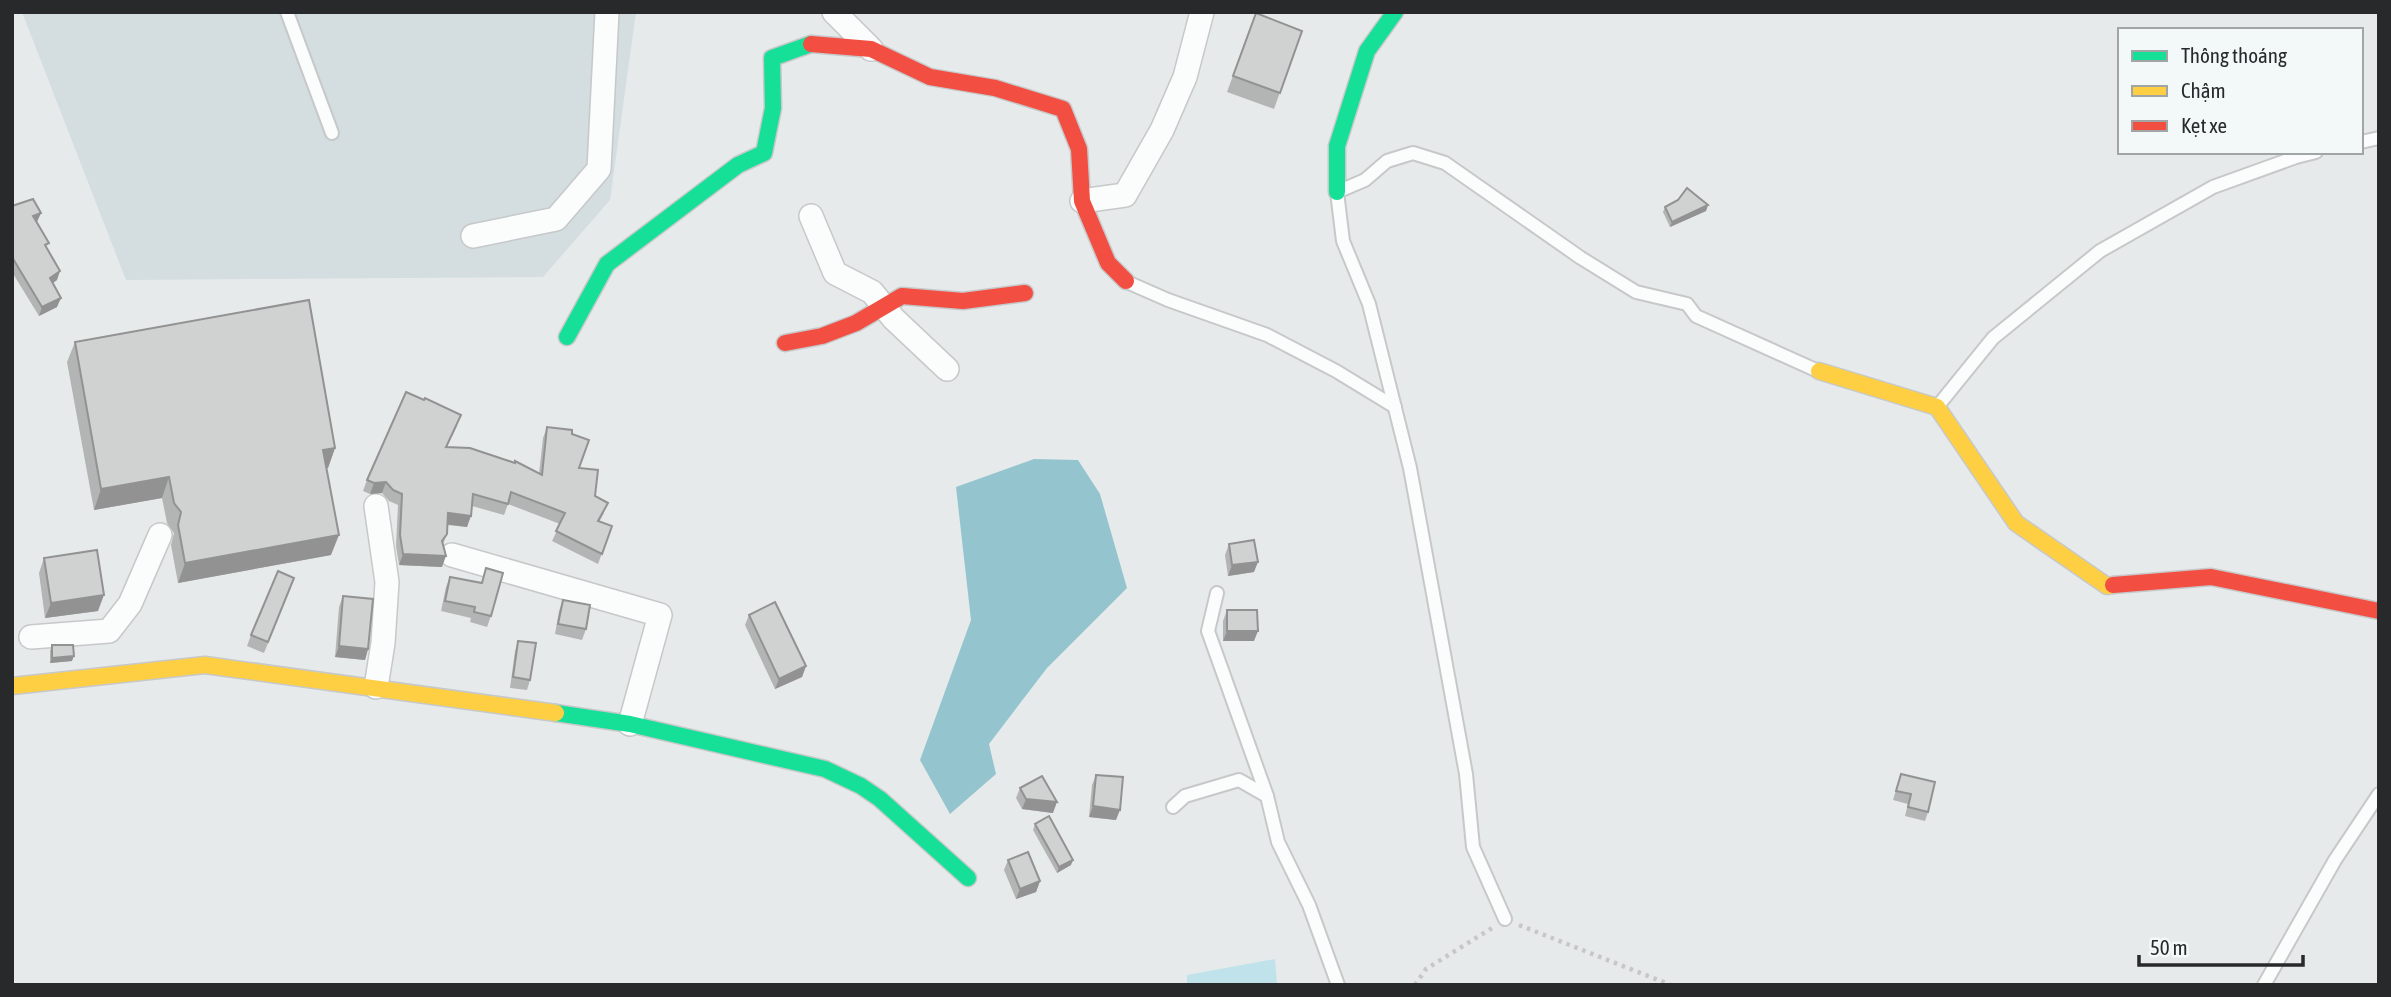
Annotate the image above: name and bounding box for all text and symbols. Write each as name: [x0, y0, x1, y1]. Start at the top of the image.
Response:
legend: [2118, 28, 2363, 154]
text: Thông thoáng: [2181, 43, 2287, 67]
text: Chậm: [2181, 78, 2226, 102]
text: Kẹt xe: [2181, 113, 2227, 137]
scale bar: [2139, 923, 2304, 967]
text: 50 m: [2150, 935, 2188, 959]

